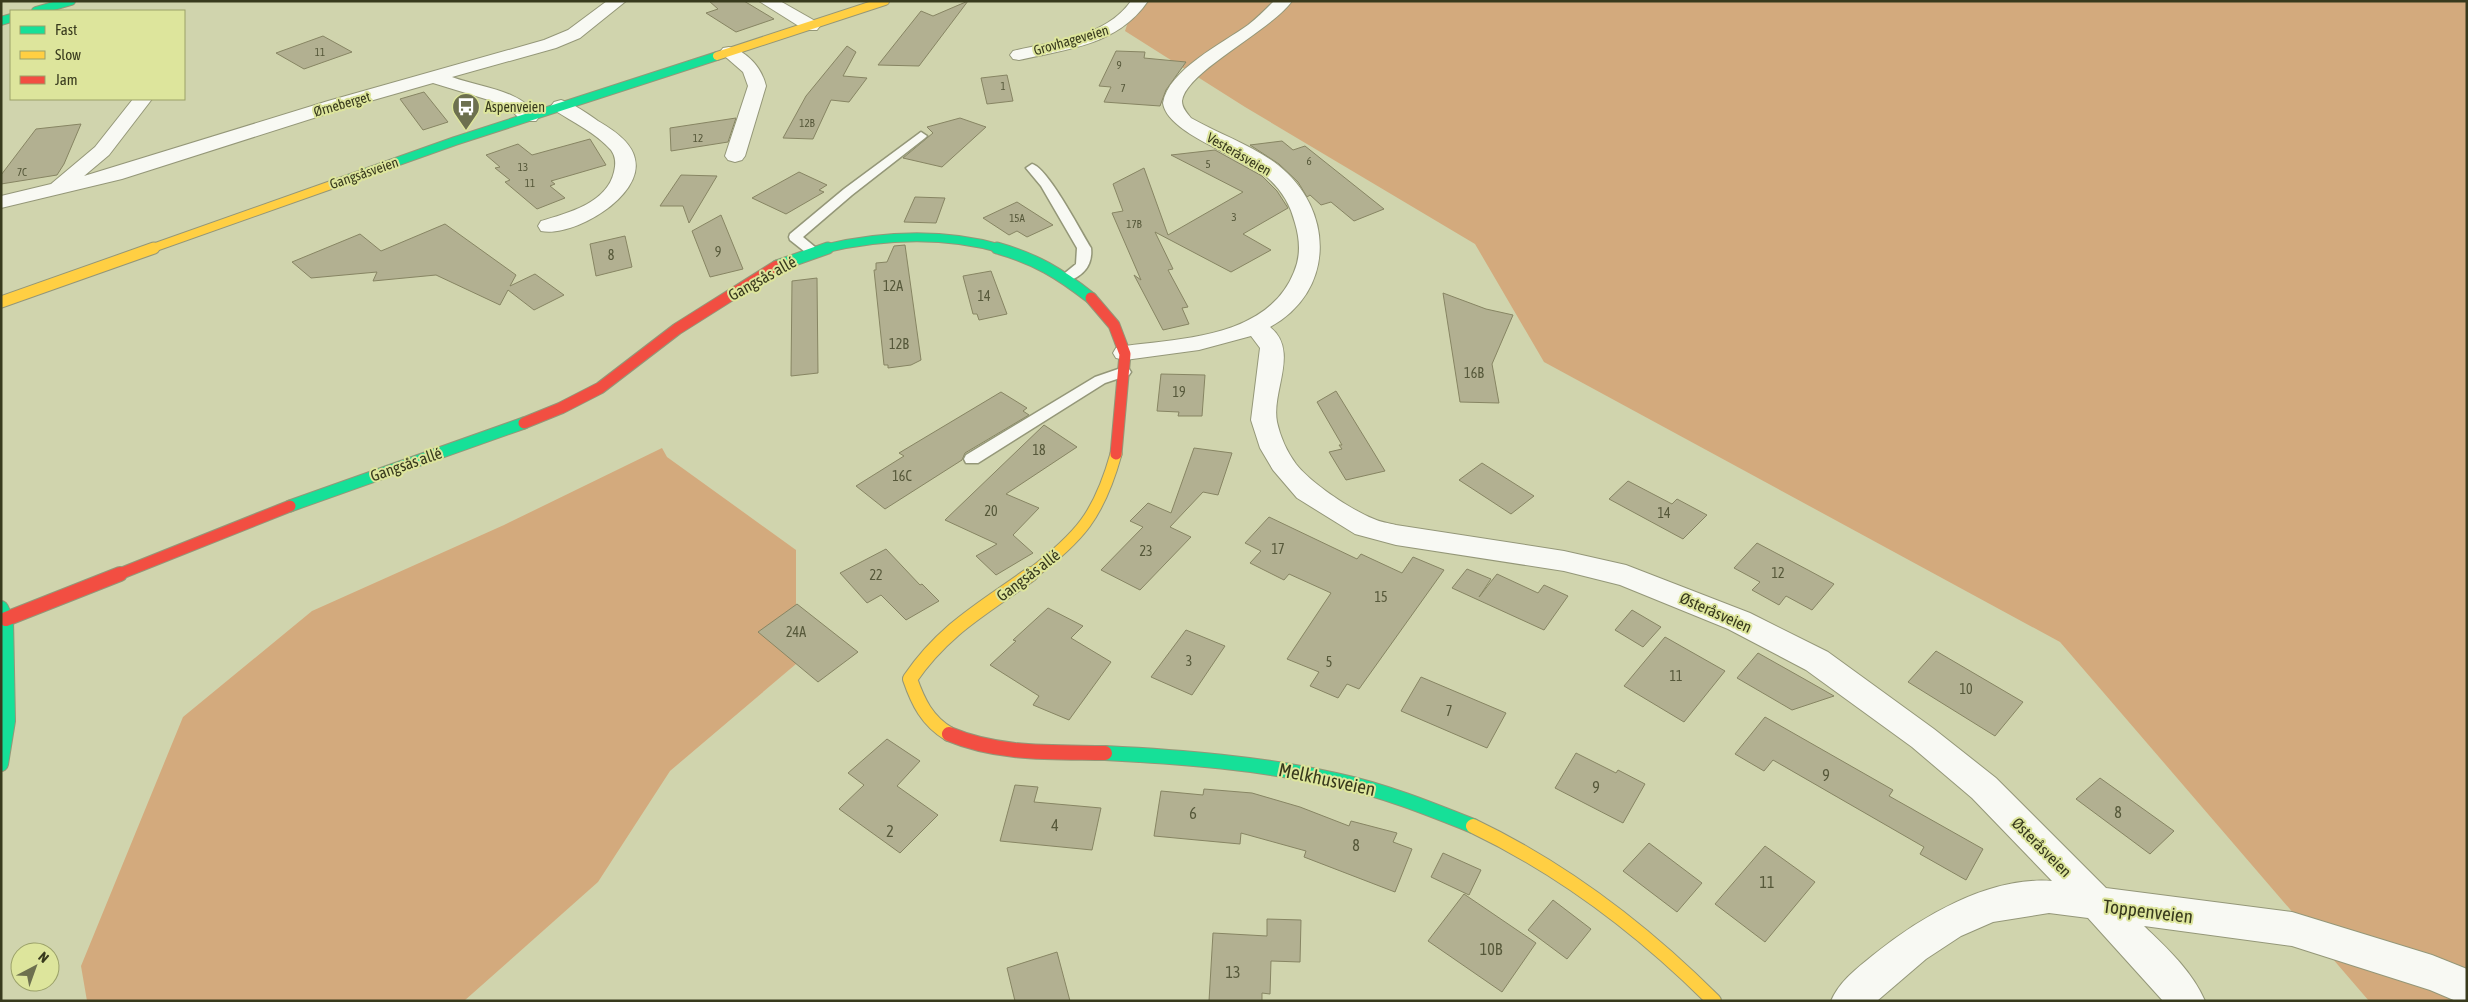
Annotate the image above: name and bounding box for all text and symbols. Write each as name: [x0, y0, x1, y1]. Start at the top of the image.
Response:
legend: [10, 10, 185, 100]
text: Fast: [55, 21, 77, 38]
street label: Grovhageveien: [1032, 22, 1110, 58]
text: Slow: [55, 46, 81, 63]
house number: 11: [315, 46, 325, 58]
house number: 9: [1116, 59, 1122, 71]
text: Jam: [55, 71, 78, 88]
house number: 1: [1000, 80, 1006, 92]
house number: 7: [1120, 82, 1126, 94]
street label: Ørneberget: [312, 88, 372, 120]
bus stop icon: Aspenveien: [451, 92, 481, 131]
place label: Aspenveien: [485, 99, 545, 115]
house number: 12B: [799, 117, 816, 129]
street label: Vesteråsveien: [1204, 129, 1274, 179]
house number: 12: [693, 132, 703, 144]
street label: Gangsåsveien: [328, 154, 400, 192]
house number: 6: [1306, 155, 1312, 167]
house number: 5: [1205, 158, 1211, 170]
house number: 13: [518, 161, 528, 173]
house number: 7C: [17, 166, 27, 178]
house number: 11: [525, 177, 535, 189]
house number: 3: [1231, 211, 1237, 223]
house number: 15A: [1009, 212, 1025, 224]
house number: 17B: [1126, 218, 1143, 230]
house number: 9: [715, 244, 721, 260]
house number: 8: [608, 247, 615, 263]
street label: Gangsås allé: [725, 252, 799, 305]
house number: 12A: [883, 278, 903, 294]
house number: 14: [977, 288, 991, 304]
house number: 12B: [889, 336, 909, 352]
house number: 16B: [1464, 365, 1484, 381]
house number: 19: [1172, 384, 1186, 400]
house number: 18: [1032, 442, 1046, 458]
street label: Gangsås allé: [368, 443, 444, 486]
house number: 16C: [892, 468, 912, 484]
house number: 20: [984, 503, 998, 519]
house number: 14: [1657, 505, 1671, 521]
house number: 17: [1271, 541, 1285, 557]
house number: 23: [1139, 543, 1153, 559]
street label: Gangsås allé: [993, 545, 1064, 605]
house number: 12: [1771, 565, 1785, 581]
house number: 22: [869, 567, 883, 583]
street label: Østeråsveien: [1677, 588, 1755, 636]
house number: 15: [1374, 589, 1388, 605]
house number: 24A: [786, 624, 806, 640]
house number: 3: [1186, 653, 1192, 669]
house number: 5: [1326, 654, 1332, 670]
house number: 11: [1669, 668, 1683, 684]
house number: 10: [1959, 681, 1973, 697]
house number: 7: [1446, 703, 1452, 719]
street label: Melkhusveien: [1277, 758, 1377, 800]
house number: 9: [1822, 766, 1830, 784]
house number: 9: [1592, 778, 1600, 796]
house number: 8: [2114, 803, 2122, 821]
house number: 6: [1189, 804, 1197, 822]
street label: Østeråsveien: [2009, 814, 2075, 880]
house number: 4: [1051, 816, 1059, 834]
house number: 2: [886, 822, 894, 840]
house number: 8: [1352, 836, 1360, 854]
house number: 11: [1759, 873, 1775, 891]
street label: Toppenveien: [2102, 895, 2194, 927]
house number: 10B: [1480, 940, 1503, 958]
north arrow: [10, 942, 60, 992]
text: N: [35, 948, 52, 966]
house number: 13: [1225, 963, 1241, 981]

